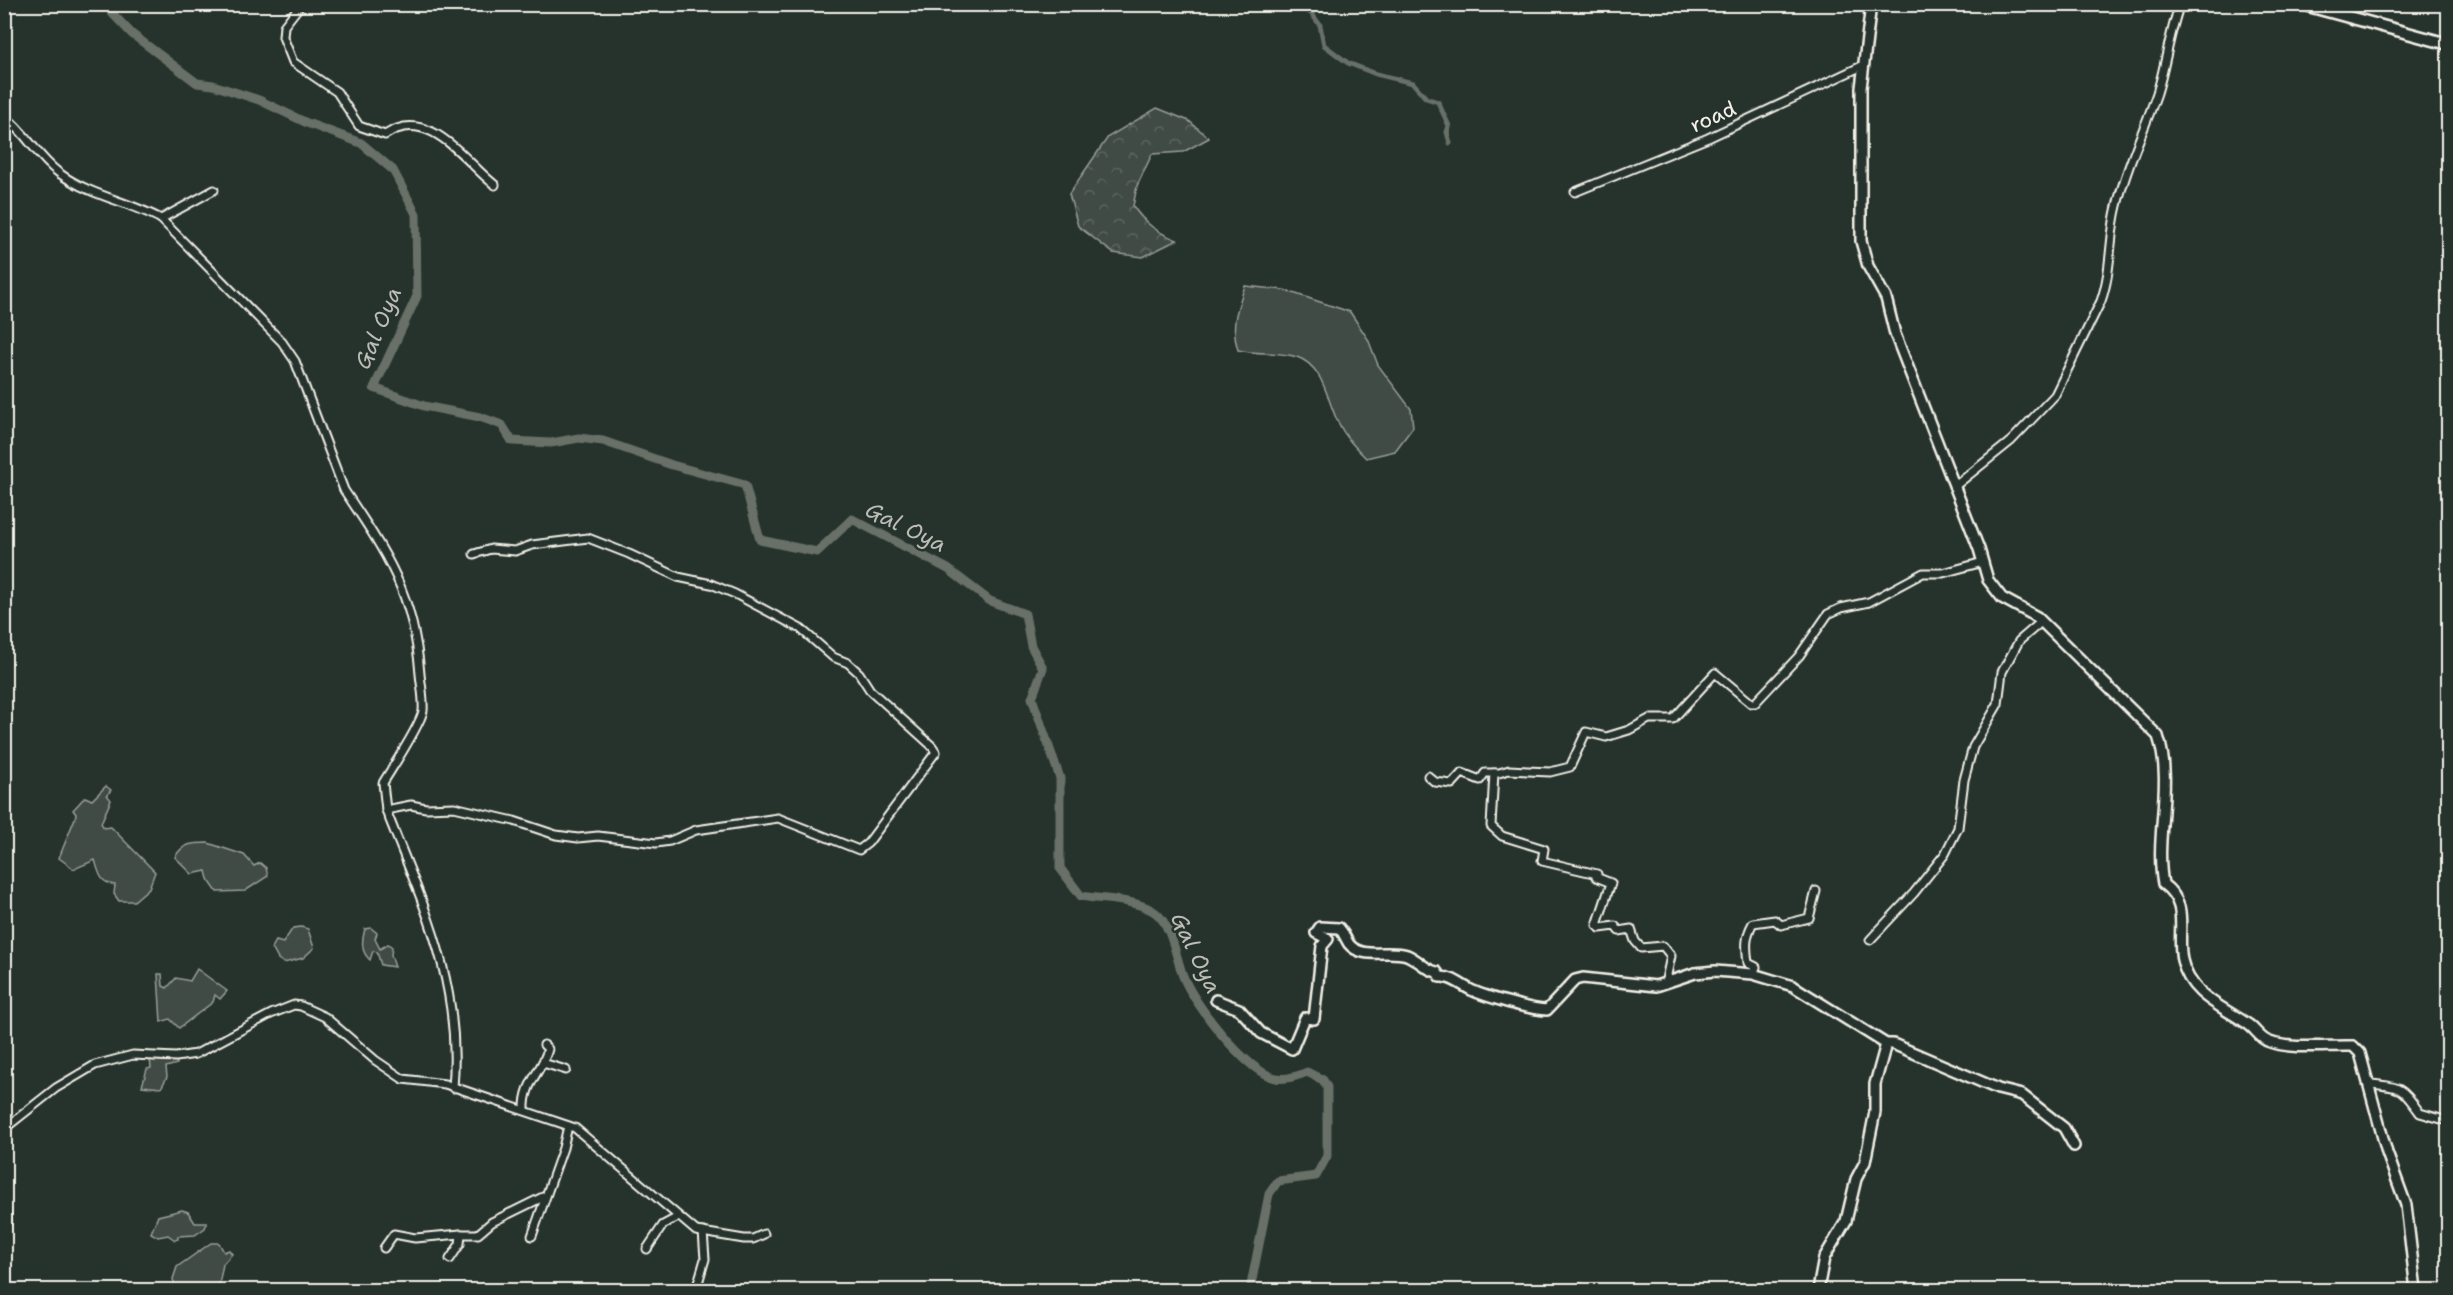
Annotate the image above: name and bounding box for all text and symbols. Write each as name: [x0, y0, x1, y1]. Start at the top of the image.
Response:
street label: road: [1686, 95, 1740, 139]
water label: Gal Oya: [348, 282, 408, 374]
water label: Gal Oya: [861, 495, 951, 559]
water label: Gal Oya: [1164, 908, 1228, 998]

